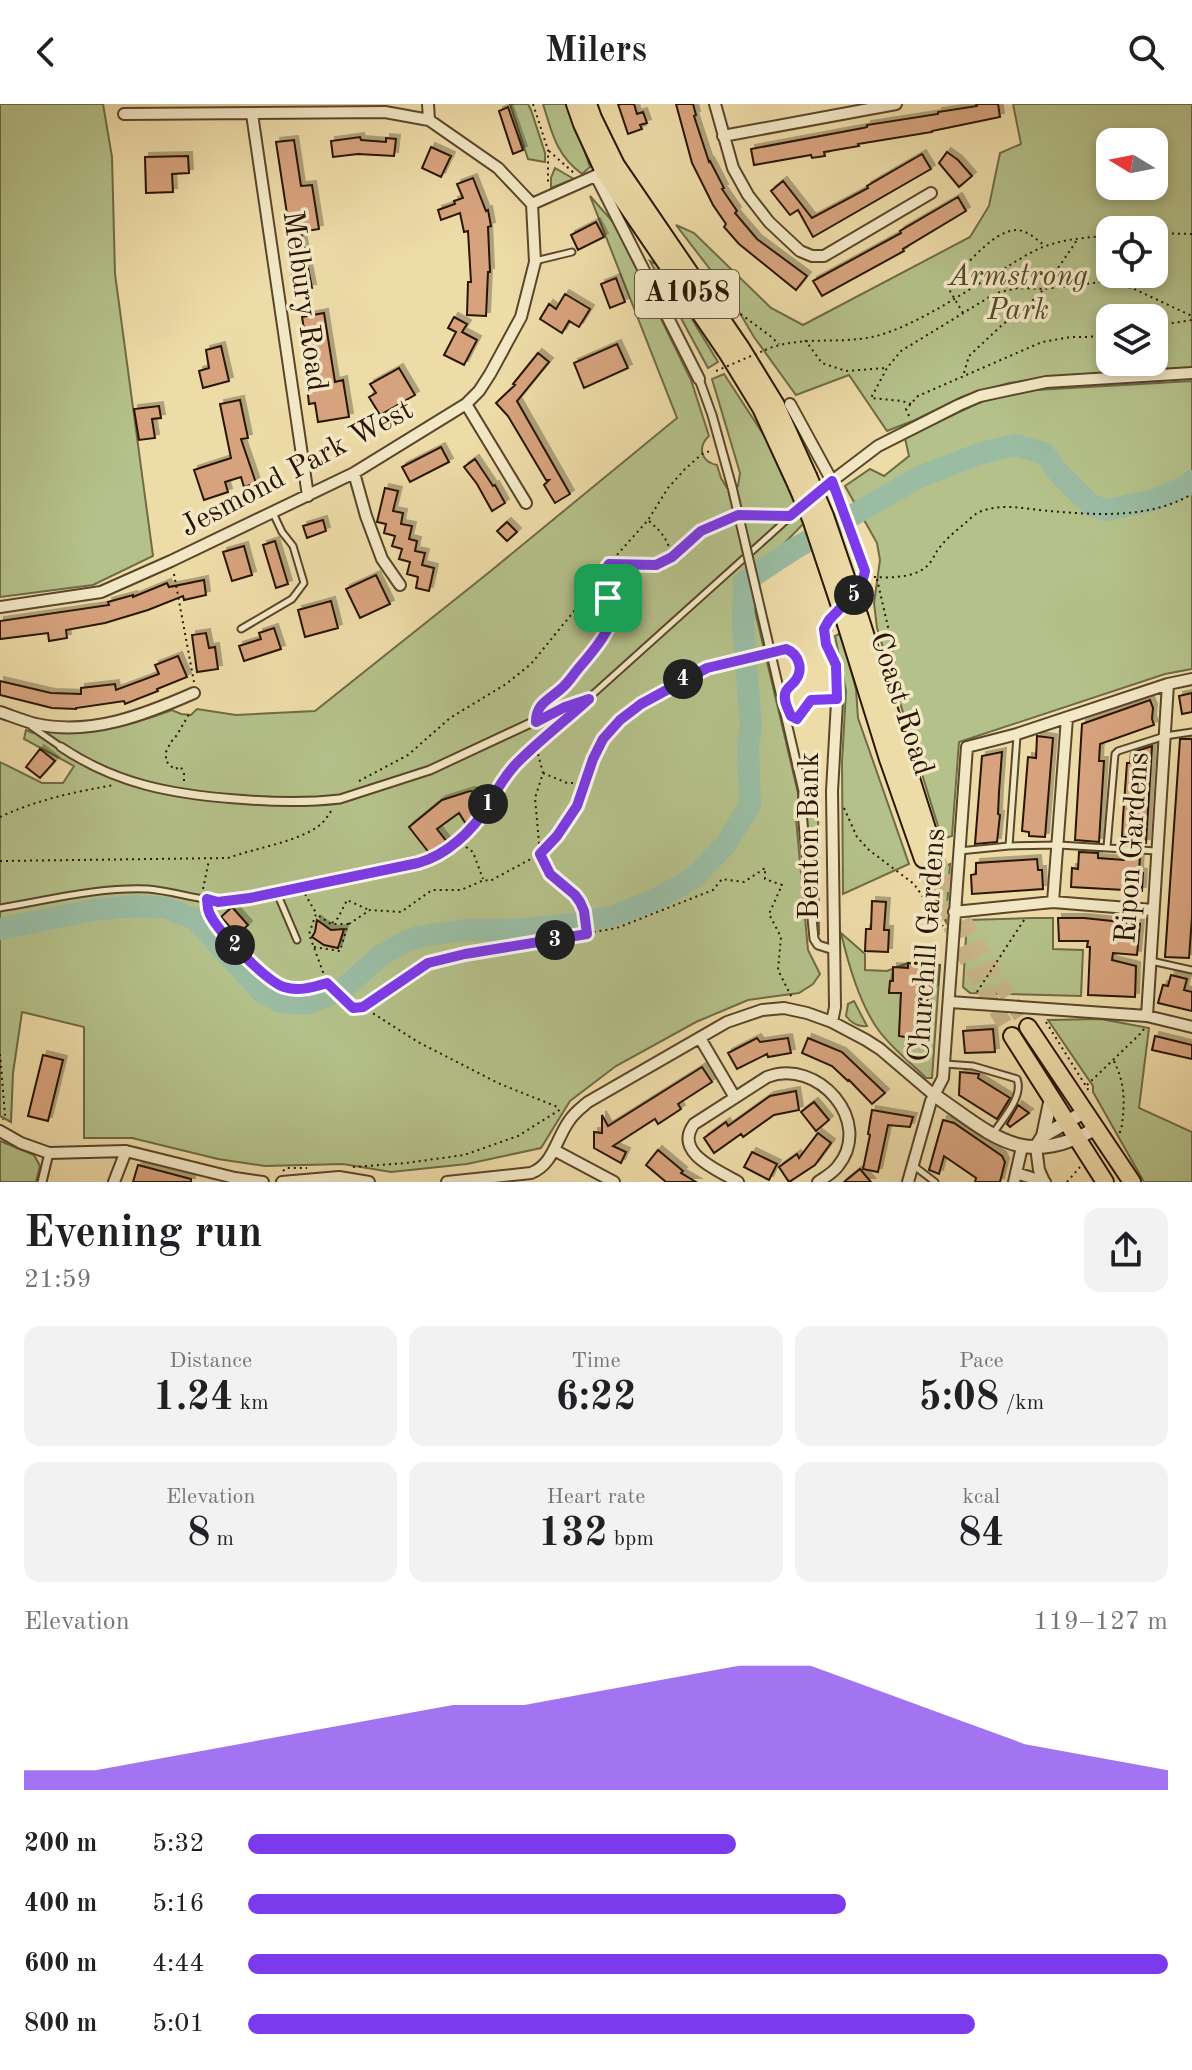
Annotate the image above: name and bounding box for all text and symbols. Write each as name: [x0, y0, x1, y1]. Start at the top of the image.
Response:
icon: back: [24, 30, 68, 74]
icon: search: [1124, 30, 1168, 74]
text: Milers: [545, 34, 647, 70]
north arrow: [1096, 128, 1168, 200]
map controls: [1096, 128, 1168, 376]
street label: Melbury Road: [276, 209, 332, 393]
button: locate: [1096, 216, 1168, 288]
park label: Armstrong Park: [946, 262, 1088, 326]
road number: A1058: [635, 270, 739, 318]
button: layers: [1096, 304, 1168, 376]
street label: Jesmond Park West: [176, 395, 418, 543]
pin: [574, 564, 642, 632]
pin: 5: [834, 575, 874, 615]
icon: arrive: [586, 576, 630, 620]
text: 5: [848, 584, 860, 606]
street label: Coast Road: [864, 629, 938, 779]
pin: 4: [663, 659, 703, 699]
text: 4: [677, 668, 689, 690]
street label: Ripon Gardens: [1111, 751, 1155, 945]
street label: Benton Bank: [795, 752, 825, 920]
pin: 1: [468, 784, 508, 824]
text: 1: [482, 793, 494, 815]
street label: Churchill Gardens: [905, 827, 951, 1063]
pin: 3: [535, 920, 575, 960]
pin: 2: [215, 925, 255, 965]
text: 3: [549, 929, 561, 951]
text: 2: [229, 934, 241, 956]
button: share: [1084, 1208, 1168, 1292]
text: Evening run: [24, 1212, 262, 1256]
text: 21:59: [24, 1267, 92, 1293]
text: Distance: [169, 1350, 252, 1372]
text: Time: [571, 1350, 621, 1372]
text: Pace: [959, 1350, 1004, 1372]
text: 1.24: [153, 1379, 234, 1419]
text: 6:22: [556, 1379, 636, 1419]
text: 5:08: [918, 1379, 999, 1419]
text: km: [234, 1392, 269, 1414]
text: /km: [999, 1392, 1044, 1414]
text: Elevation: [166, 1486, 255, 1508]
text: Heart rate: [547, 1486, 645, 1508]
text: kcal: [962, 1486, 1000, 1508]
text: 8: [187, 1515, 210, 1555]
text: 132: [538, 1515, 608, 1555]
text: 84: [958, 1515, 1005, 1555]
text: m: [210, 1528, 234, 1550]
text: bpm: [608, 1528, 654, 1550]
text: Elevation: [24, 1609, 130, 1635]
text: 119–127 m: [1033, 1609, 1168, 1635]
text: 200 m: [24, 1831, 97, 1857]
text: 5:32: [152, 1831, 205, 1857]
text: 400 m: [24, 1891, 97, 1917]
text: 5:16: [152, 1891, 205, 1917]
text: 600 m: [24, 1951, 97, 1977]
text: 4:44: [152, 1951, 205, 1977]
text: 800 m: [24, 2011, 97, 2037]
text: 5:01: [152, 2011, 205, 2037]

